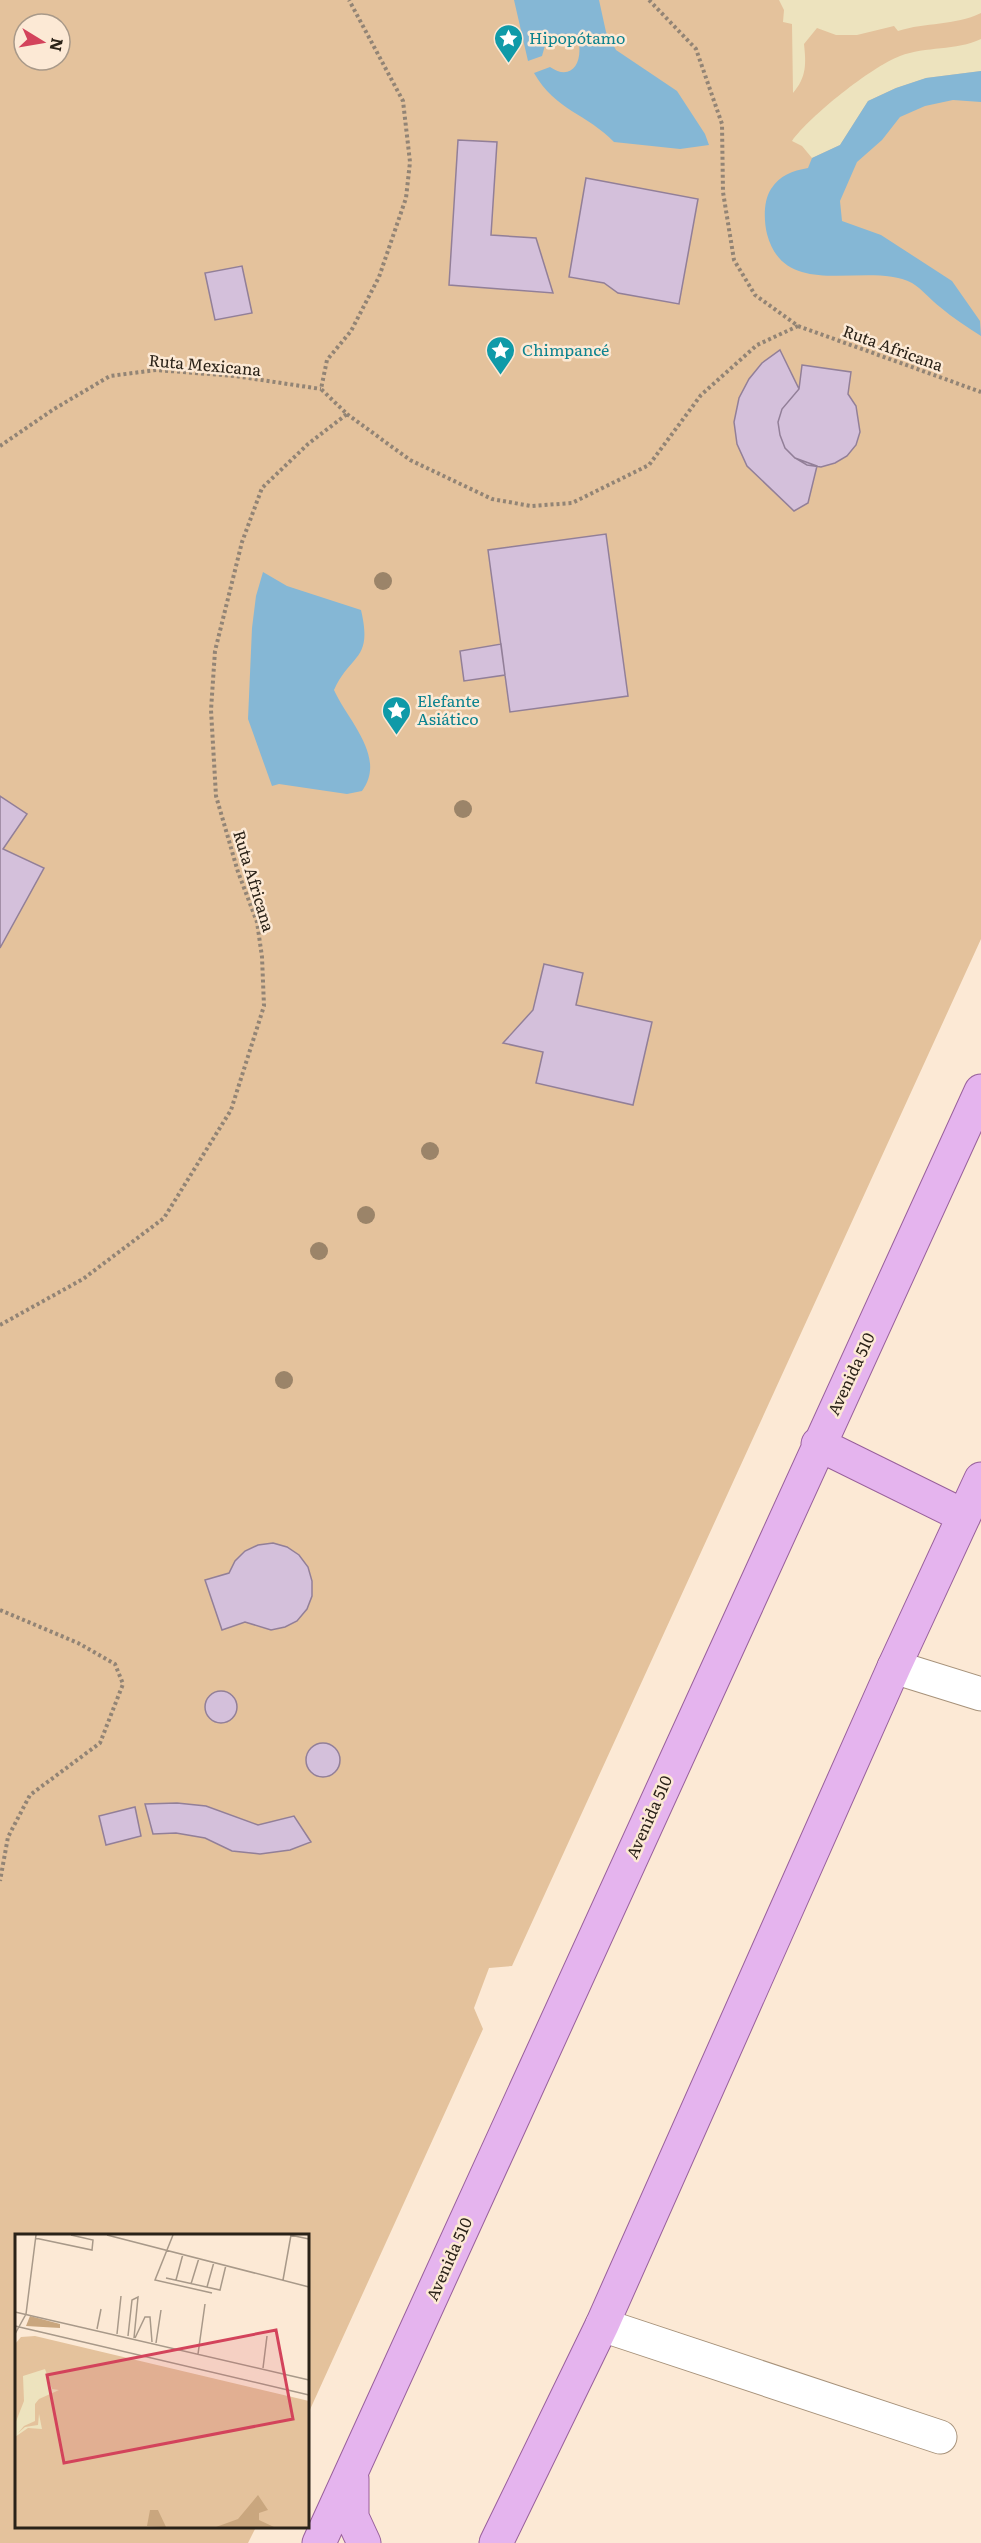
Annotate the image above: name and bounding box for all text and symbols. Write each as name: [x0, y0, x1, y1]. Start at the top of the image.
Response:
north arrow: [12, 12, 72, 72]
place icon: Hipopótamo: [492, 22, 524, 64]
place label: Hipopótamo: [529, 25, 625, 49]
text: N: [45, 36, 71, 54]
street label: Ruta Africana: [840, 318, 947, 376]
place icon: Chimpancé: [485, 334, 517, 376]
place label: Chimpancé: [522, 337, 609, 361]
street label: Ruta Mexicana: [148, 347, 263, 381]
place label: Elefante Asiático: [417, 688, 480, 730]
place icon: Elefante Asiático: [380, 694, 412, 736]
street label: Ruta Africana: [228, 827, 282, 935]
street label: Avenida 510: [820, 1328, 880, 1419]
street label: Avenida 510: [619, 1771, 677, 1862]
street label: Avenida 510: [419, 2213, 477, 2304]
inset map: [15, 2234, 309, 2528]

